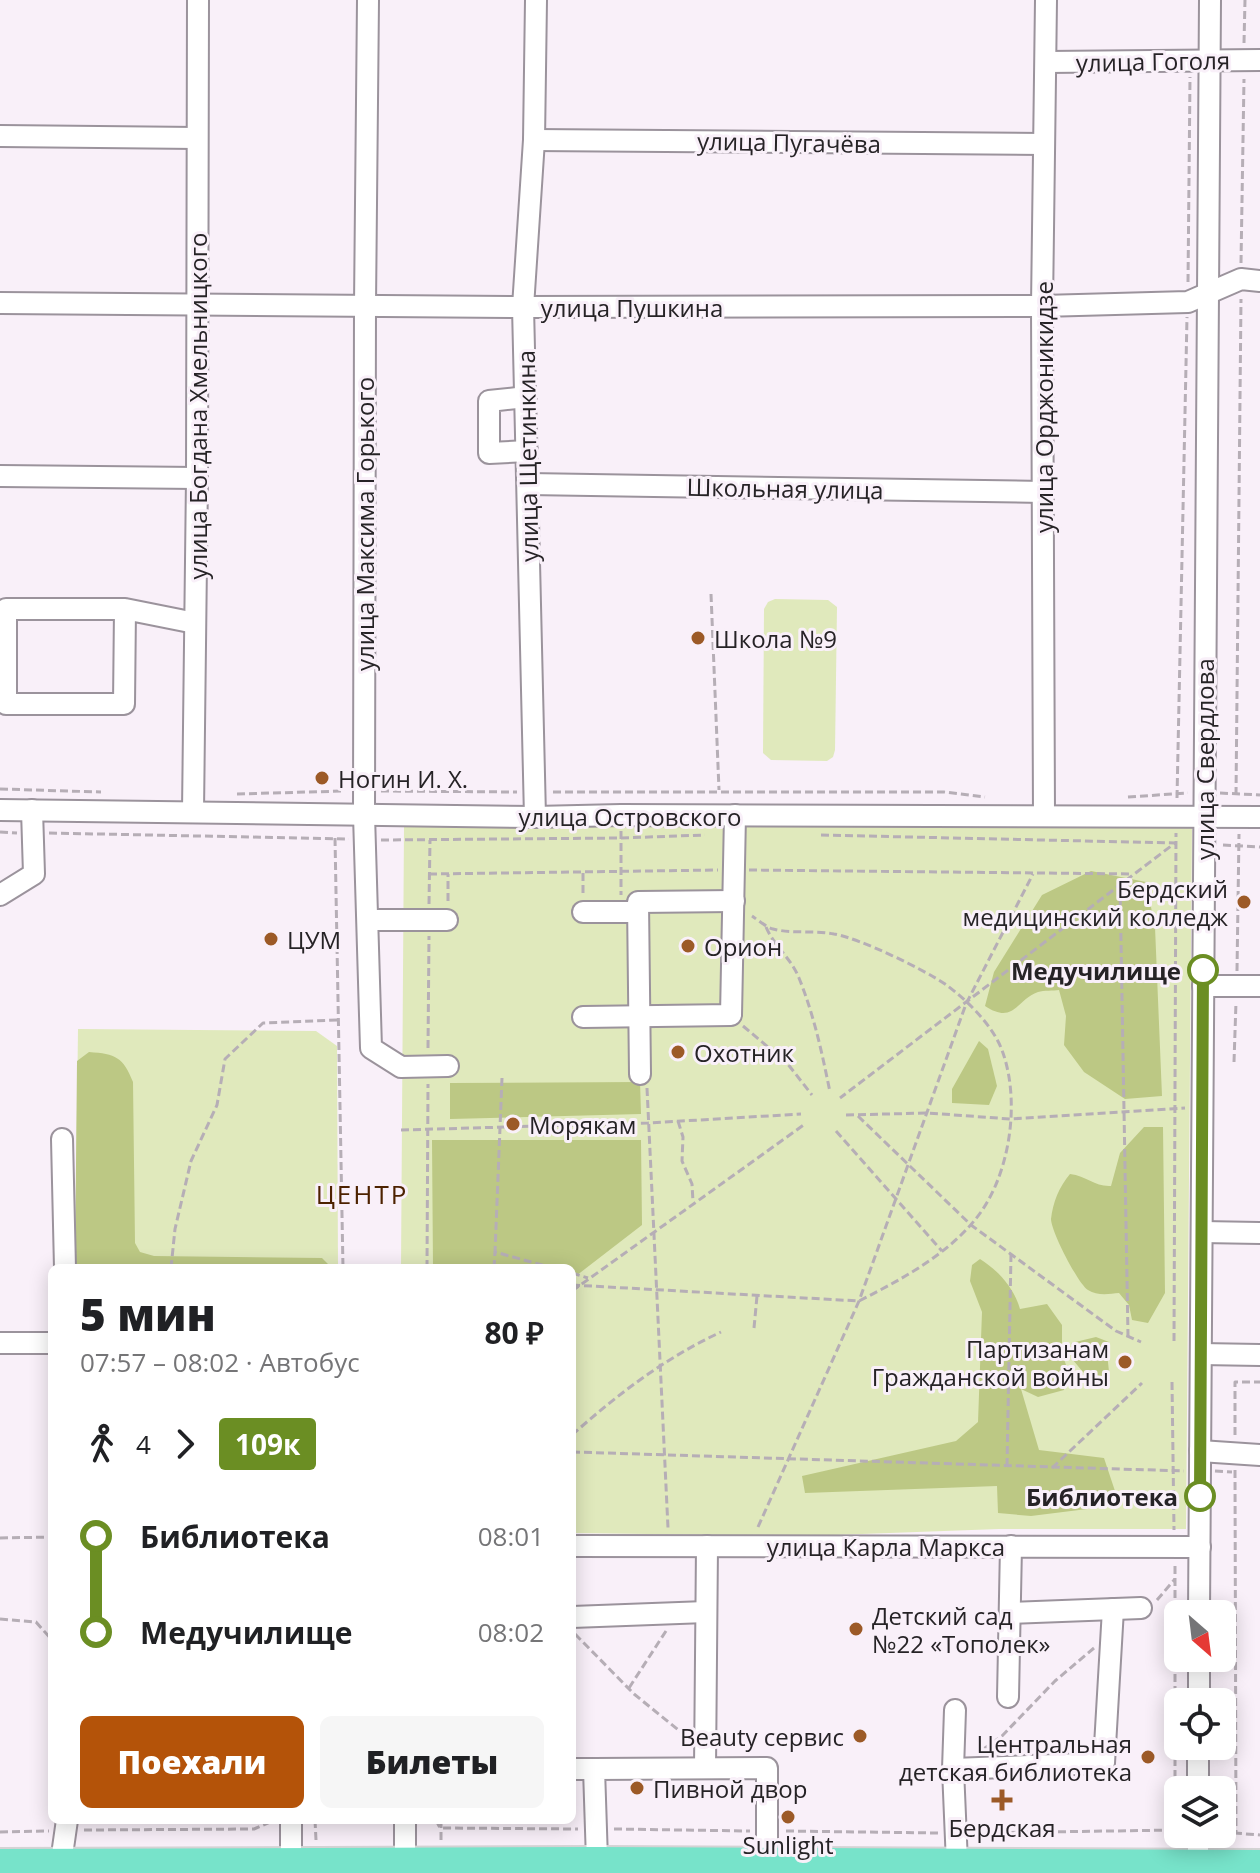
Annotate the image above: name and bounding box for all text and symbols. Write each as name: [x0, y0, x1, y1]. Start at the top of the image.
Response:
street label: улица Гоголя: [1076, 43, 1230, 79]
street label: улица Пугачёва: [697, 124, 881, 160]
street label: улица Богдана Хмельницкого: [181, 233, 214, 579]
street label: улица Орджоникидзе: [1027, 281, 1060, 533]
street label: улица Пушкина: [541, 291, 723, 324]
street label: улица Щетинкина: [509, 350, 545, 562]
street label: улица Максима Горького: [348, 377, 381, 671]
street label: Школьная улица: [686, 470, 884, 506]
place label: Школа №9: [714, 622, 837, 655]
marker: Школа №9: [689, 629, 707, 647]
street label: улица Свердлова: [1188, 658, 1221, 860]
place label: Ногин И. Х.: [338, 762, 468, 795]
marker: Ногин И. Х.: [313, 769, 331, 787]
street label: улица Островского: [518, 800, 742, 833]
place label: Бердский медицинский колледж: [963, 872, 1228, 933]
marker: Бердский медицинский колледж: [1235, 893, 1253, 911]
place label: ЦУМ: [287, 923, 341, 956]
marker: ЦУМ: [262, 930, 280, 948]
place label: Орион: [704, 930, 782, 963]
marker: Орион: [679, 937, 697, 955]
place label: Медучилище: [1011, 954, 1181, 987]
marker: Медучилище: [1188, 955, 1218, 985]
place label: Охотник: [694, 1036, 794, 1069]
marker: Охотник: [669, 1043, 687, 1061]
place label: Морякам: [529, 1108, 636, 1141]
marker: Морякам: [504, 1115, 522, 1133]
district label: ЦЕНТР: [316, 1176, 408, 1212]
text: 5 мин: [80, 1284, 216, 1344]
text: 80 ₽: [484, 1312, 544, 1353]
place label: Партизанам Гражданской войны: [872, 1332, 1109, 1393]
text: 07:57 – 08:02 · Автобус: [80, 1344, 360, 1380]
marker: Партизанам Гражданской войны: [1116, 1353, 1134, 1371]
icon: walk: [80, 1422, 124, 1466]
icon: forward: [163, 1422, 207, 1466]
text: 109к: [235, 1425, 300, 1463]
text: 4: [136, 1426, 151, 1462]
place label: Библиотека: [1026, 1480, 1178, 1513]
marker: Библиотека: [1185, 1481, 1215, 1511]
text: Библиотека: [140, 1516, 330, 1557]
text: 08:01: [478, 1518, 544, 1554]
street label: улица Карла Маркса: [767, 1530, 1005, 1563]
place label: Детский сад №22 «Тополек»: [872, 1599, 1051, 1660]
north arrow: [1164, 1600, 1236, 1672]
map controls: [1164, 1600, 1236, 1848]
text: Медучилище: [140, 1612, 353, 1653]
text: 08:02: [478, 1614, 544, 1650]
marker: Детский сад №22 «Тополек»: [847, 1620, 865, 1638]
button: locate: [1164, 1688, 1236, 1760]
button: Поехали: [80, 1716, 304, 1808]
button: Билеты: [320, 1716, 544, 1808]
place label: Beauty сервис: [680, 1720, 844, 1753]
marker: Beauty сервис: [851, 1727, 869, 1745]
place label: Центральная детская библиотека: [899, 1727, 1132, 1788]
marker: Центральная детская библиотека: [1139, 1748, 1157, 1766]
place label: Пивной двор: [653, 1772, 807, 1805]
button: layers: [1164, 1776, 1236, 1848]
marker: Пивной двор: [628, 1779, 646, 1797]
marker: Бердская: [993, 1791, 1011, 1809]
marker: Sunlight: [779, 1808, 797, 1826]
place label: Бердская: [948, 1811, 1056, 1844]
place label: Sunlight: [742, 1828, 834, 1861]

